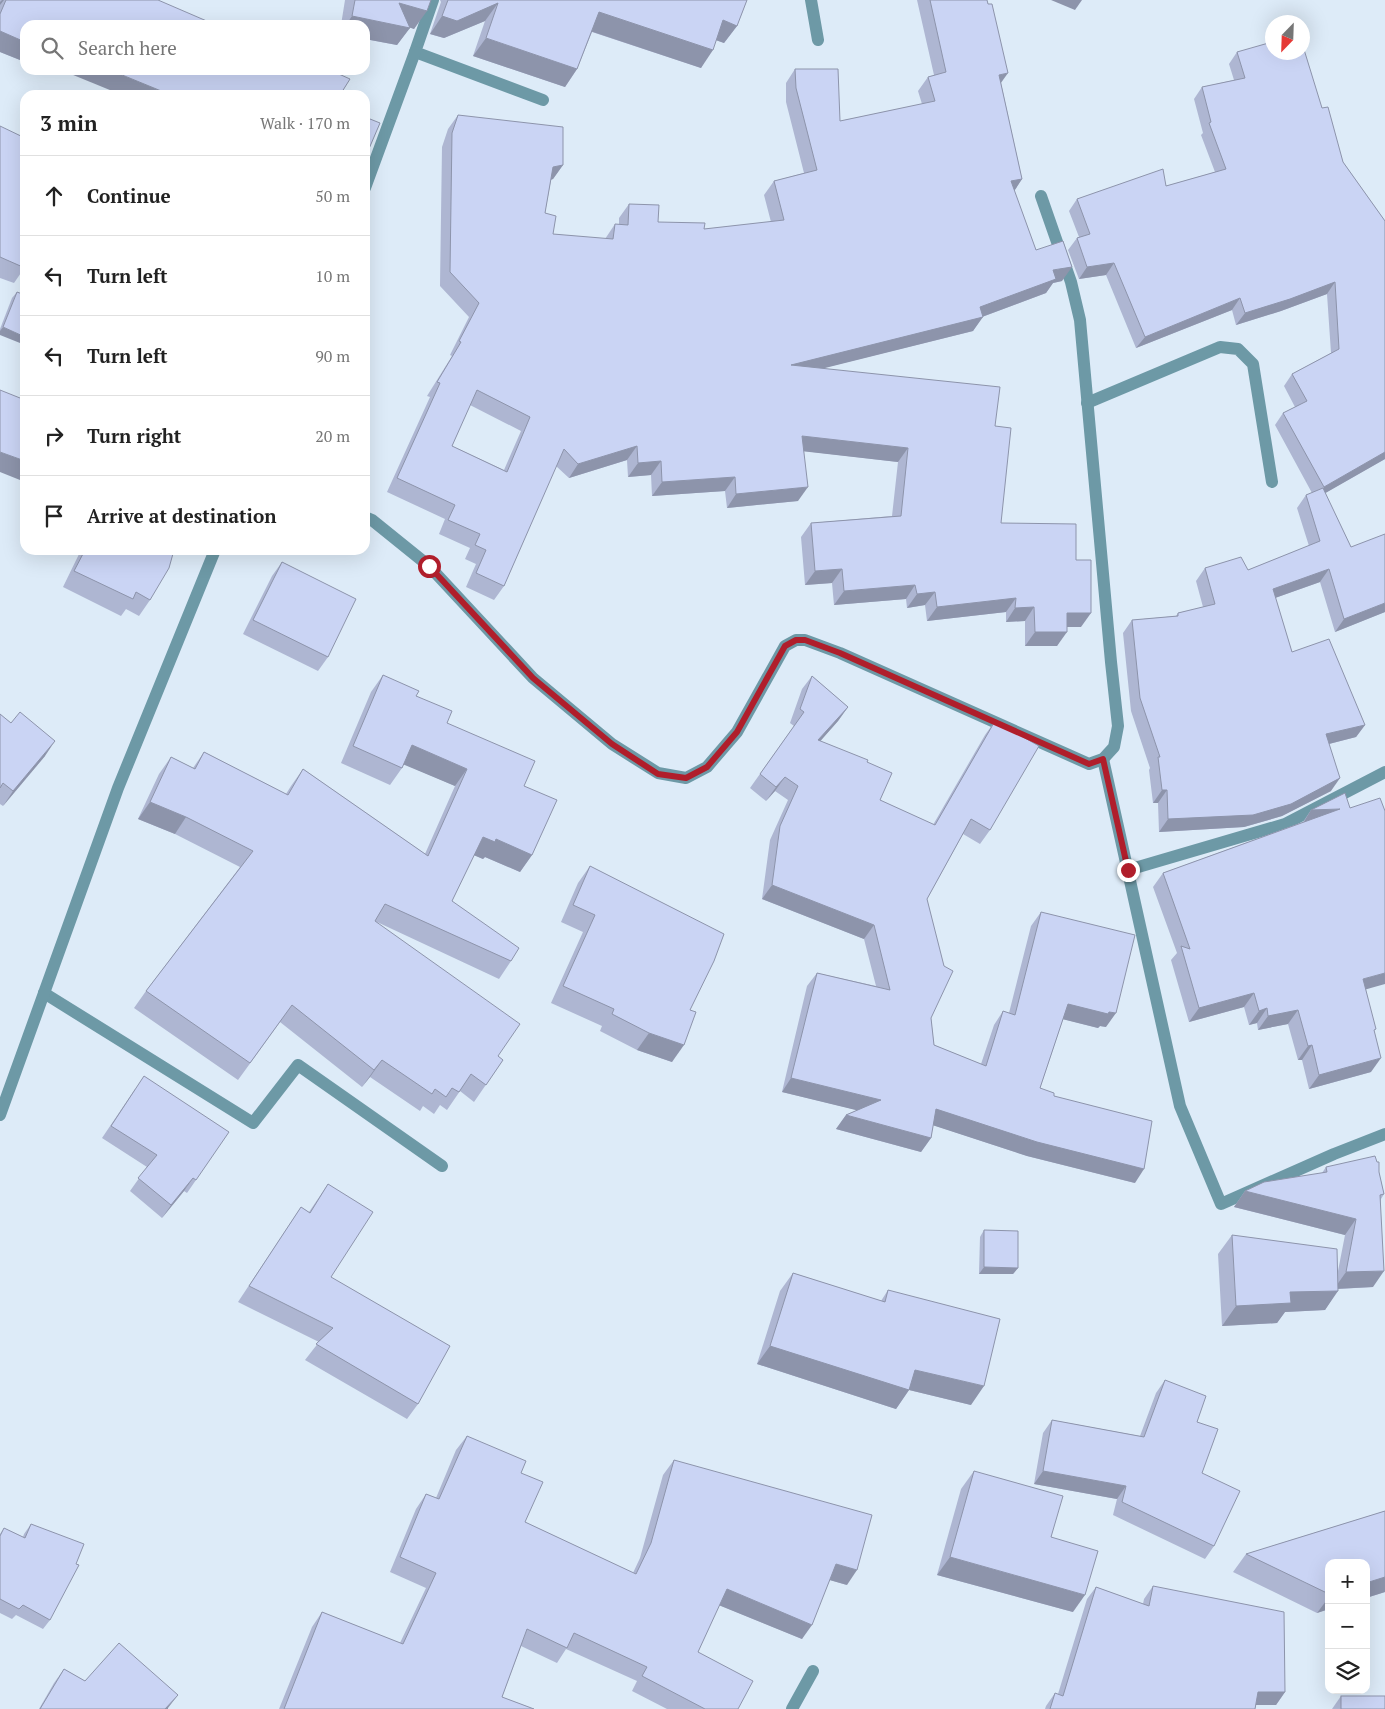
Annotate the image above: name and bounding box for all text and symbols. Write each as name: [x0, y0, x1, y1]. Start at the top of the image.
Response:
north arrow: [1265, 15, 1310, 60]
search box: [20, 20, 370, 75]
icon: search: [38, 34, 66, 62]
text: Search here: [78, 35, 177, 60]
text: 3 min: [40, 109, 97, 137]
text: Walk · 170 m: [260, 112, 350, 134]
icon: ahead: [40, 182, 68, 210]
text: Continue: [87, 183, 171, 208]
text: 50 m: [315, 185, 350, 207]
icon: left: [40, 262, 68, 290]
text: Turn left: [87, 263, 168, 288]
text: 10 m: [315, 265, 350, 287]
icon: left: [40, 342, 68, 370]
text: Turn left: [87, 343, 168, 368]
text: 90 m: [315, 345, 350, 367]
icon: right: [40, 422, 68, 450]
text: Turn right: [87, 423, 181, 448]
text: 20 m: [315, 425, 350, 447]
icon: arrive: [40, 502, 68, 530]
text: Arrive at destination: [87, 503, 276, 528]
route start: [418, 555, 441, 578]
route end: [1117, 859, 1140, 882]
map controls: [1325, 1559, 1370, 1694]
button: +: [1325, 1559, 1370, 1604]
button: −: [1325, 1604, 1370, 1649]
button: layers: [1325, 1649, 1370, 1694]

